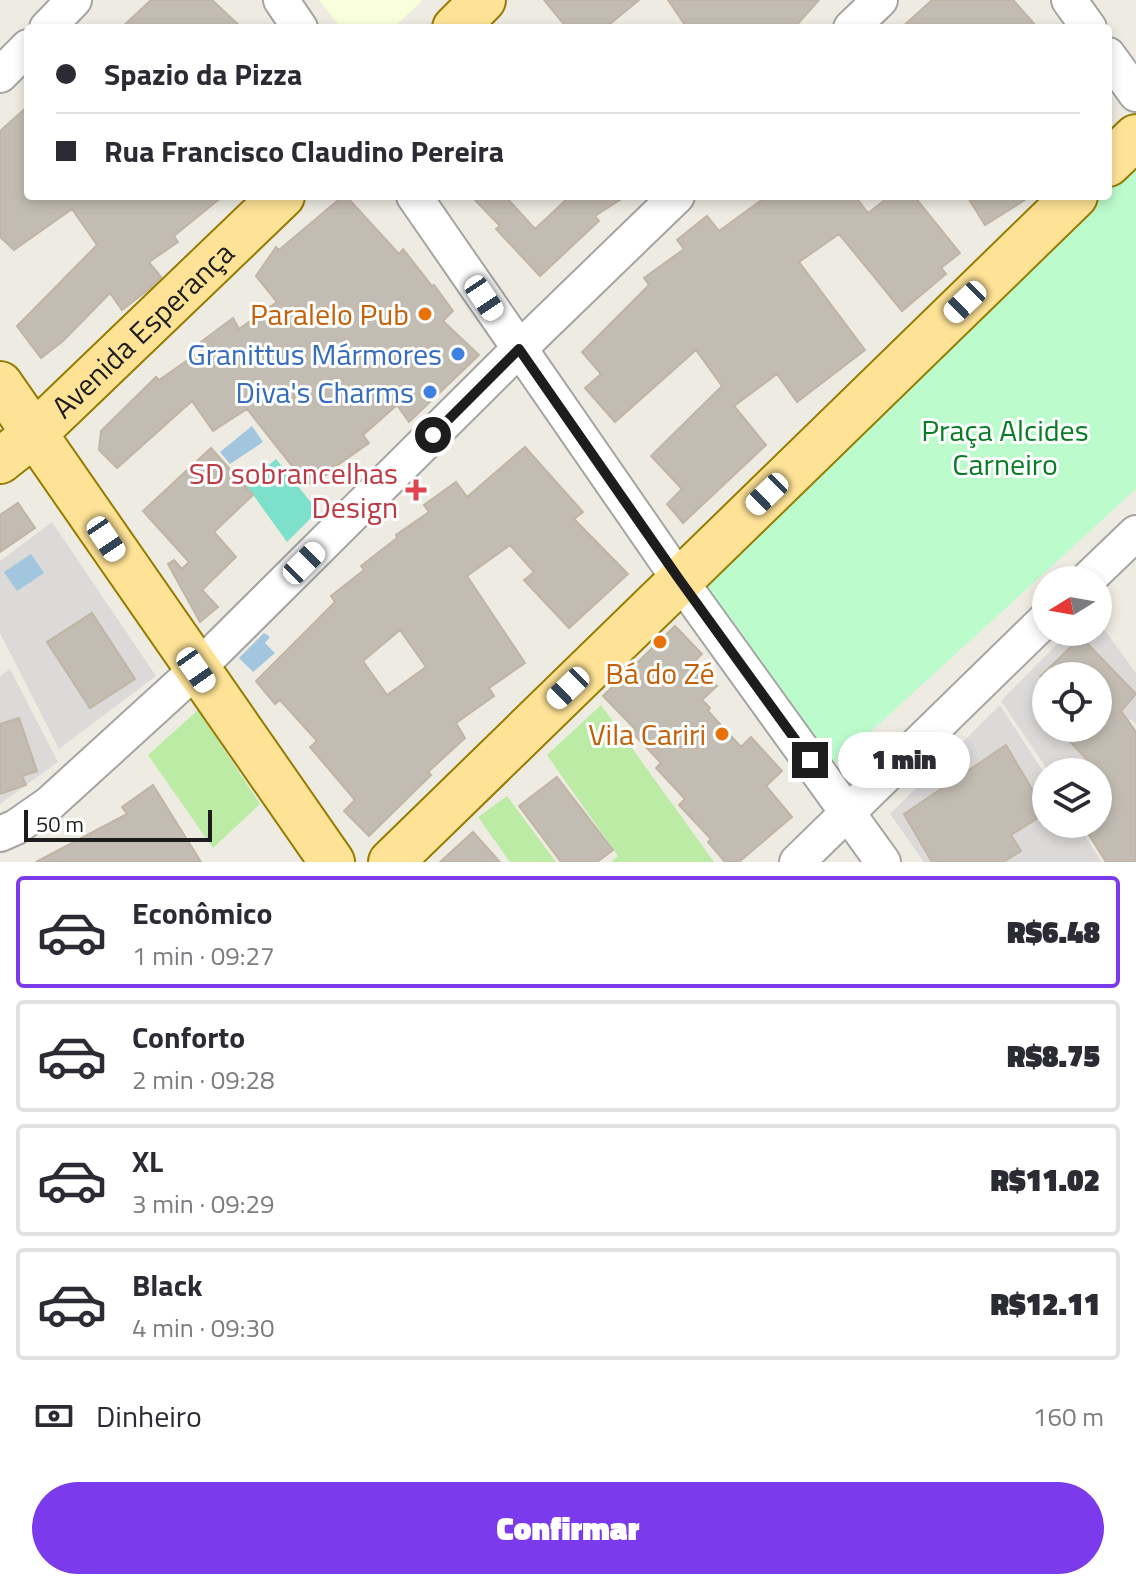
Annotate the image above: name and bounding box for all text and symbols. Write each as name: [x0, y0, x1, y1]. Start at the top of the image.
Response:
text: Spazio da Pizza: [104, 51, 302, 97]
text: Rua Francisco Claudino Pereira: [104, 128, 504, 174]
street label: Avenida Esperança: [41, 231, 244, 429]
car: [461, 271, 507, 325]
car: [939, 277, 991, 327]
place label: Paralelo Pub: [250, 291, 409, 337]
marker: Paralelo Pub: [416, 305, 434, 323]
place label: Granittus Mármores: [187, 331, 442, 377]
marker: Granittus Mármores: [449, 345, 467, 363]
place label: Diva's Charms: [235, 369, 414, 415]
marker: Diva's Charms: [421, 383, 439, 401]
park label: Praça Alcides Carneiro: [921, 407, 1089, 487]
route start: [415, 417, 451, 453]
place label: SD sobrancelhas Design: [189, 450, 398, 530]
car: [741, 469, 793, 519]
marker: SD sobrancelhas Design: [405, 479, 427, 501]
car: [83, 512, 129, 566]
car: [279, 538, 329, 588]
north arrow: [1032, 566, 1112, 646]
map controls: [1032, 566, 1112, 838]
marker: Bá do Zé: [651, 633, 669, 651]
car: [172, 643, 220, 697]
place label: Bá do Zé: [605, 650, 715, 696]
button: locate: [1032, 662, 1112, 742]
car: [542, 663, 594, 713]
place label: Vila Cariri: [588, 711, 706, 757]
marker: Vila Cariri: [713, 725, 731, 743]
callout: 1 min: [838, 732, 970, 788]
text: 1 min: [872, 740, 936, 779]
route end: [792, 742, 828, 778]
button: layers: [1032, 758, 1112, 838]
scale bar: [24, 806, 212, 842]
text: 50 m: [36, 807, 84, 841]
text: Econômico: [132, 890, 272, 936]
icon: car: [36, 896, 108, 968]
text: R$6.48: [1007, 909, 1100, 955]
text: 1 min · 09:27: [132, 936, 275, 975]
text: Conforto: [132, 1014, 245, 1060]
icon: car: [36, 1020, 108, 1092]
text: R$8.75: [1007, 1033, 1100, 1079]
text: 2 min · 09:28: [132, 1060, 275, 1099]
text: XL: [132, 1138, 163, 1184]
icon: car: [36, 1144, 108, 1216]
text: R$11.02: [991, 1157, 1100, 1203]
text: 3 min · 09:29: [132, 1184, 275, 1223]
text: Black: [132, 1262, 203, 1308]
icon: car: [36, 1268, 108, 1340]
text: R$12.11: [991, 1281, 1100, 1327]
text: 4 min · 09:30: [132, 1308, 275, 1347]
text: Dinheiro: [96, 1393, 202, 1439]
icon: cash: [32, 1394, 76, 1438]
text: 160 m: [1033, 1397, 1104, 1436]
button: Confirmar: [32, 1482, 1104, 1574]

